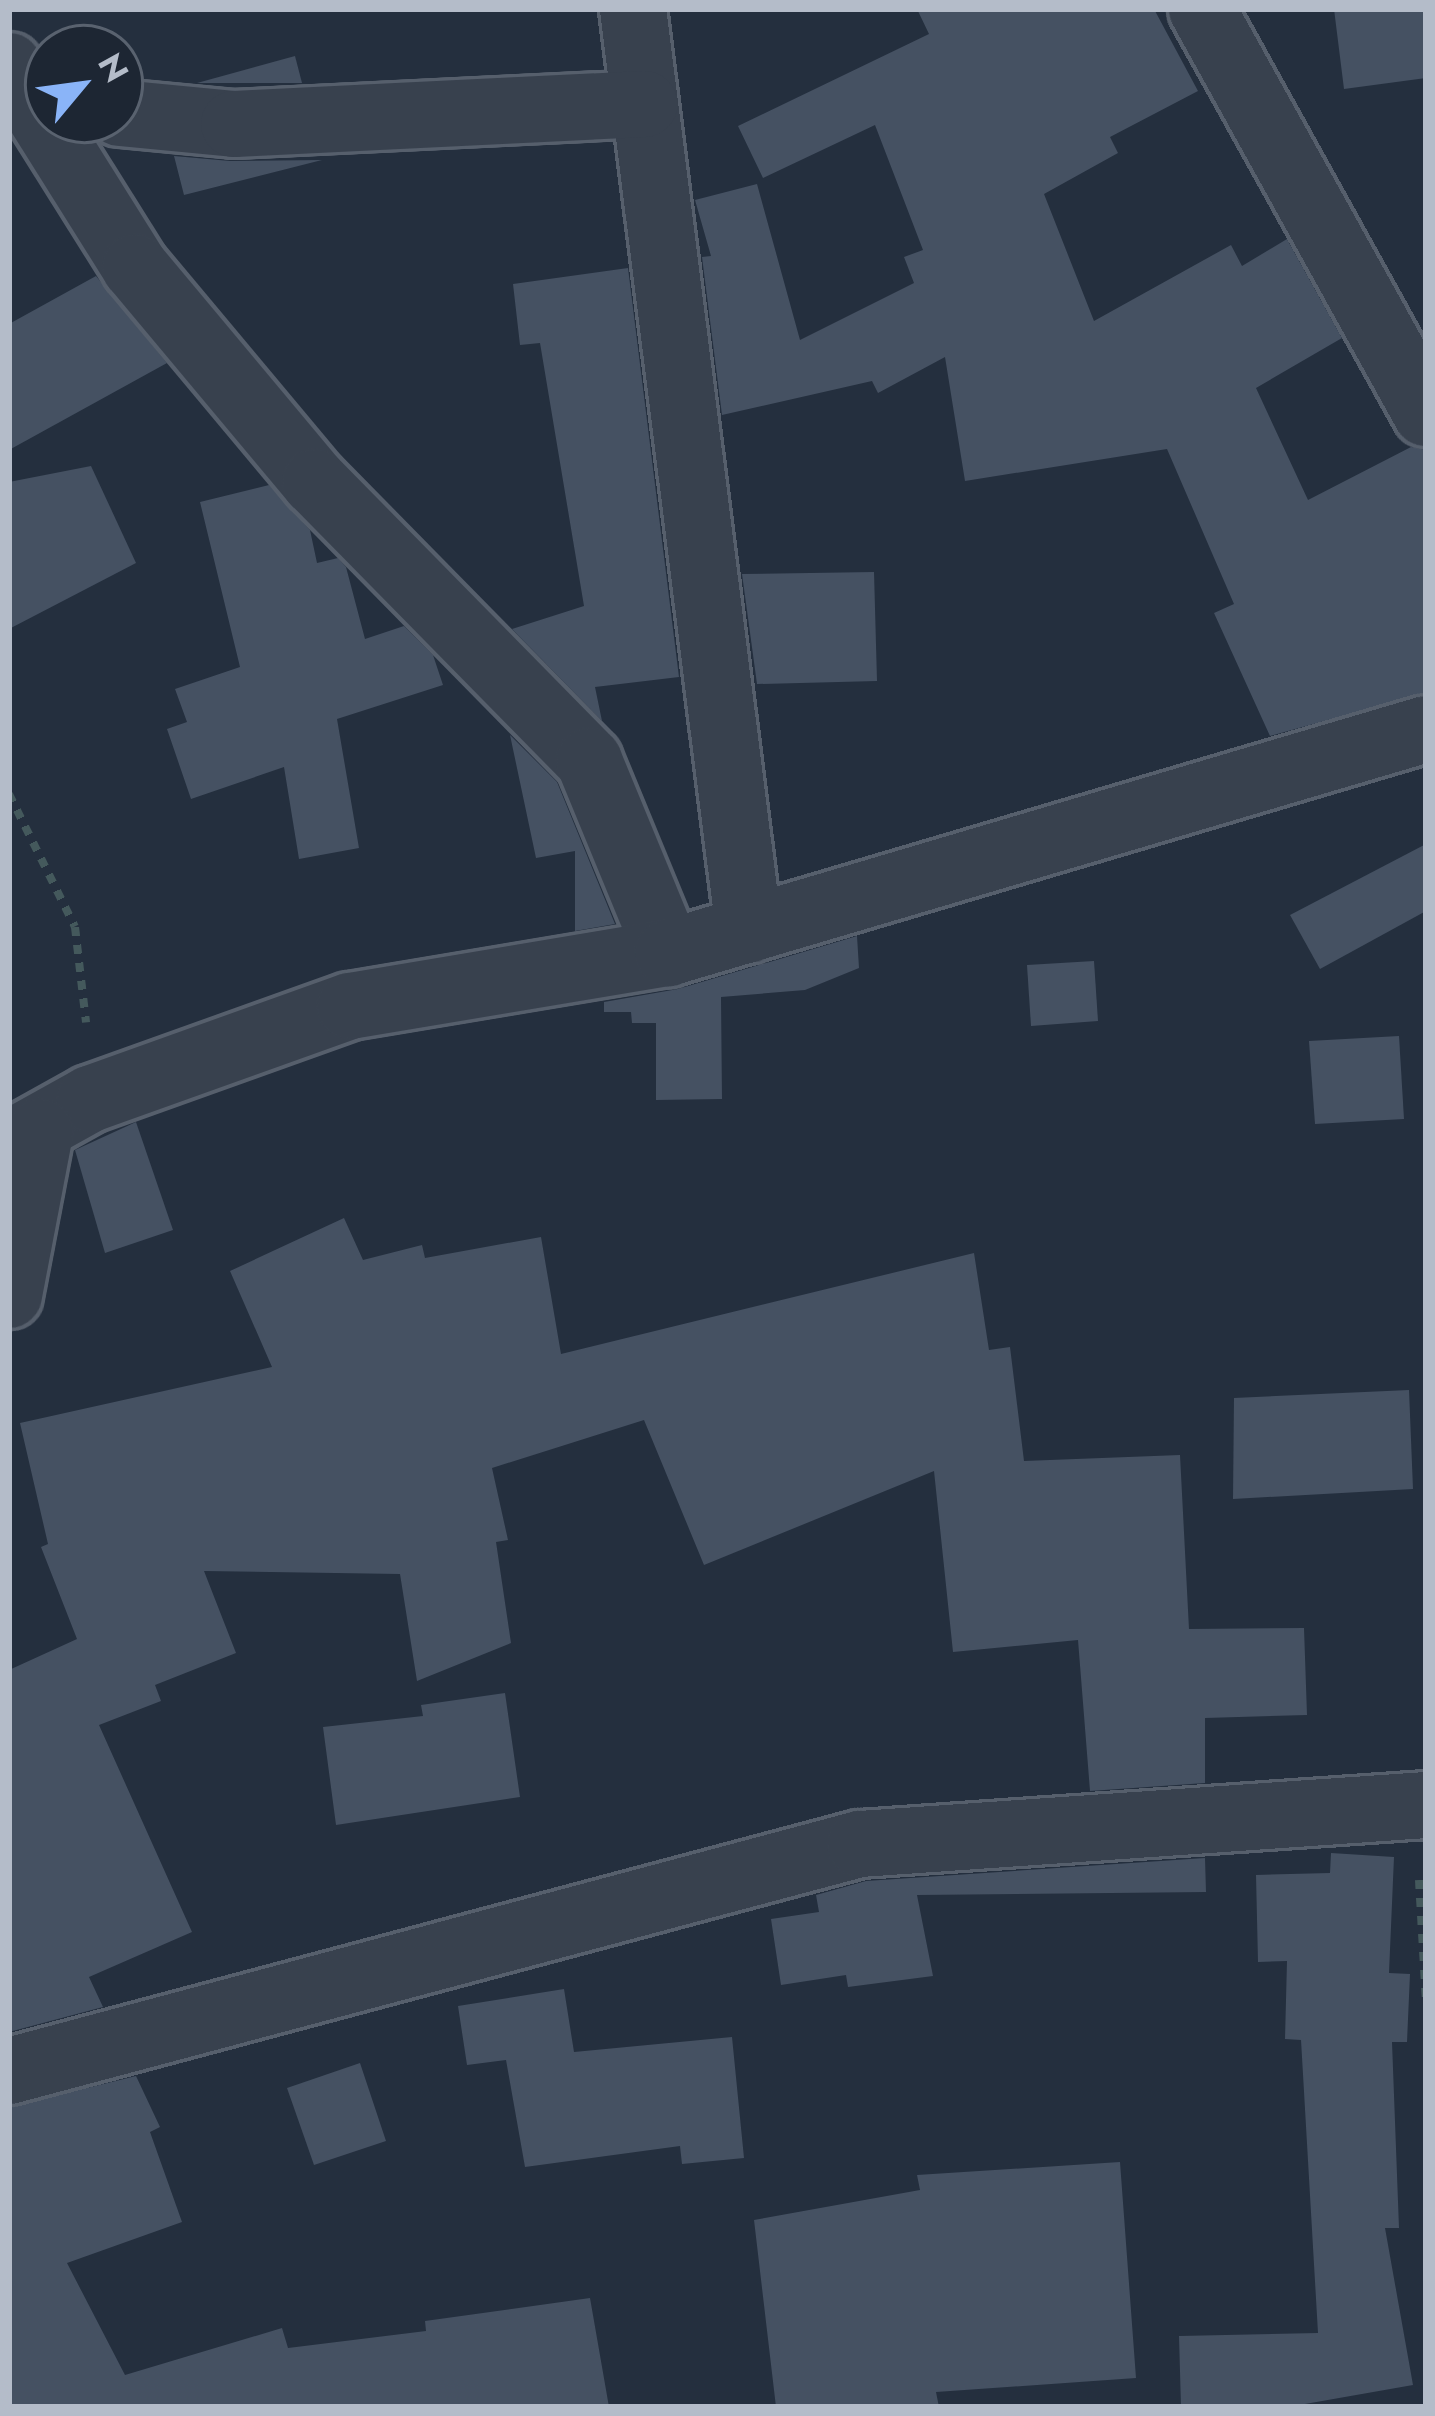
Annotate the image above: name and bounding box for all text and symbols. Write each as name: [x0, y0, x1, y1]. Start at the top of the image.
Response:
north arrow: [24, 24, 144, 144]
text: N: [86, 45, 140, 91]

